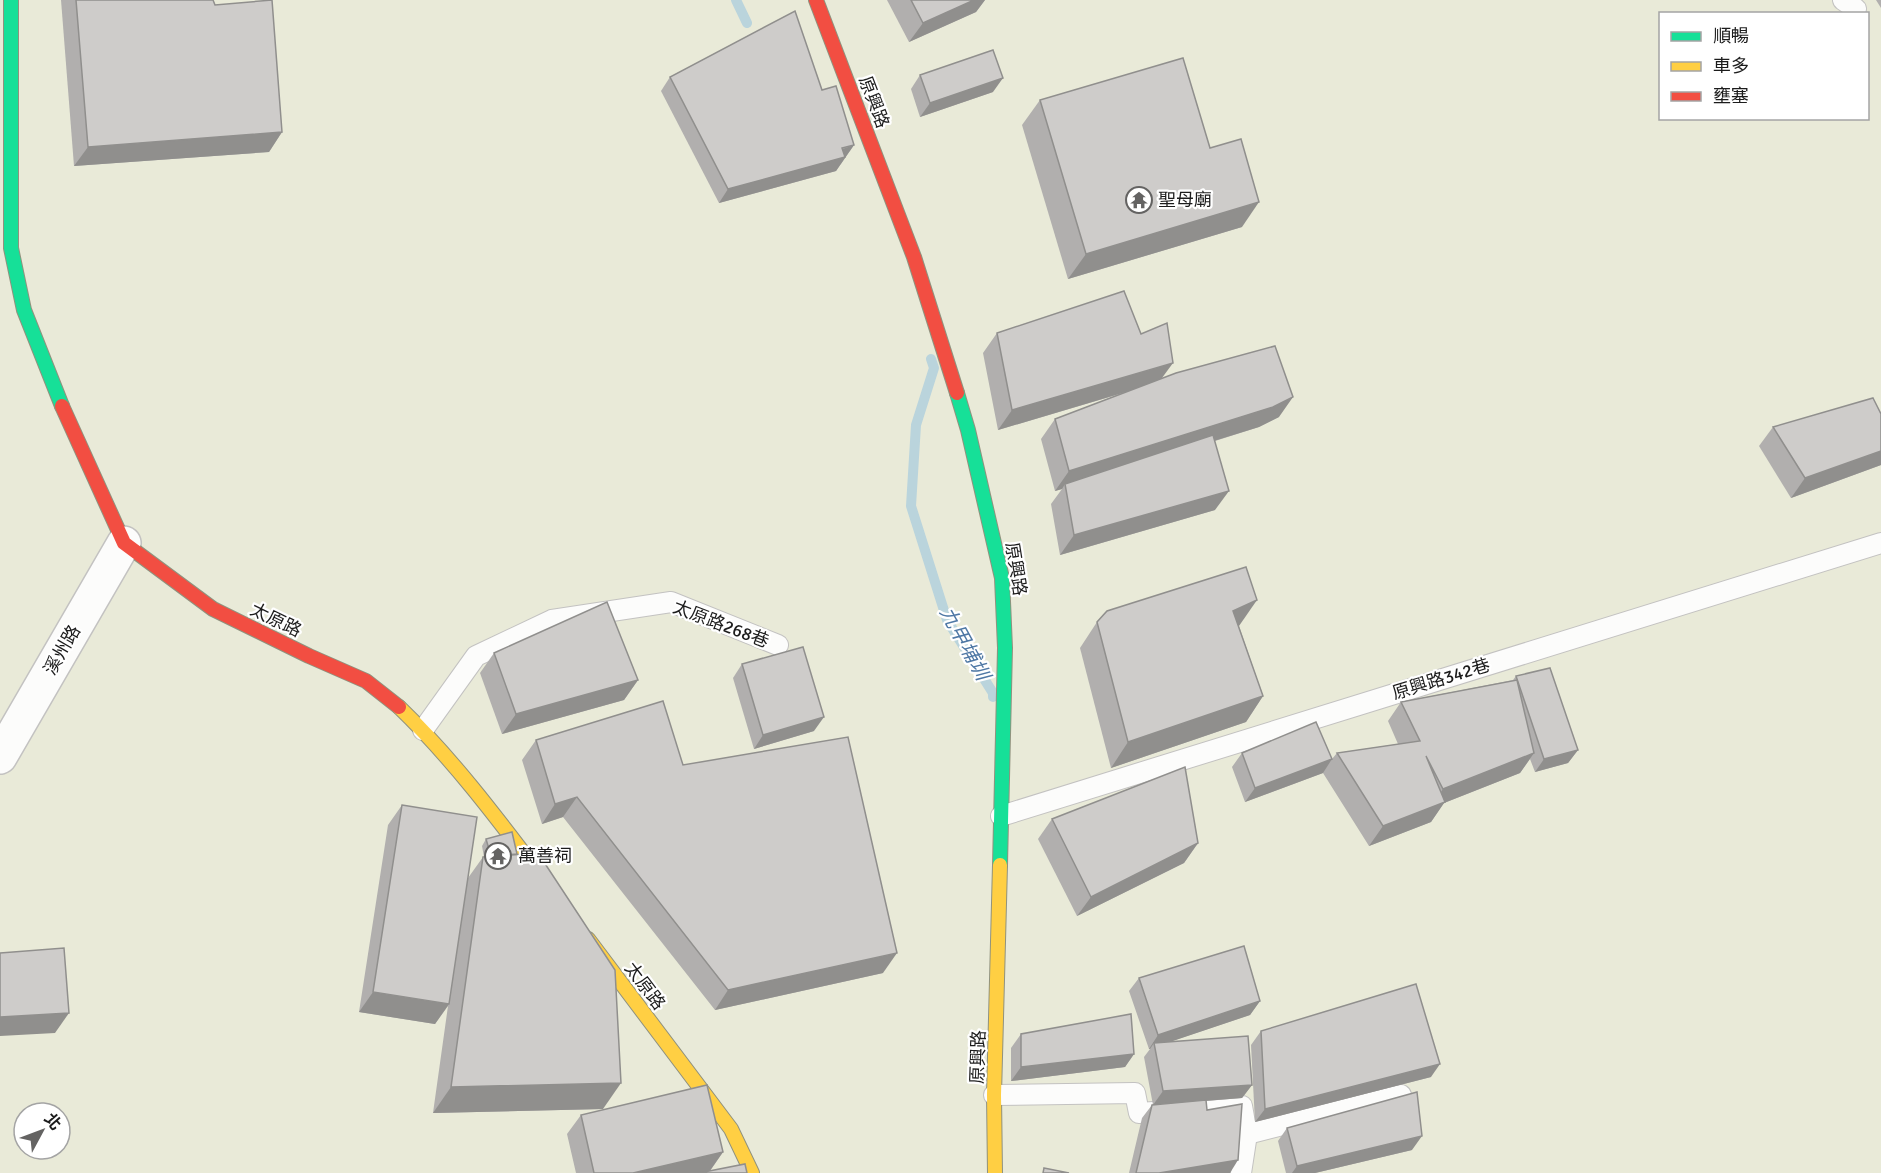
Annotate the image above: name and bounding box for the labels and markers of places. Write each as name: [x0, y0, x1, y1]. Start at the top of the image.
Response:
temple icon: 聖母廟: [1124, 185, 1154, 215]
place label: 聖母廟: [1158, 189, 1212, 211]
temple icon: 萬善祠: [483, 841, 513, 871]
place label: 萬善祠: [518, 845, 572, 867]

